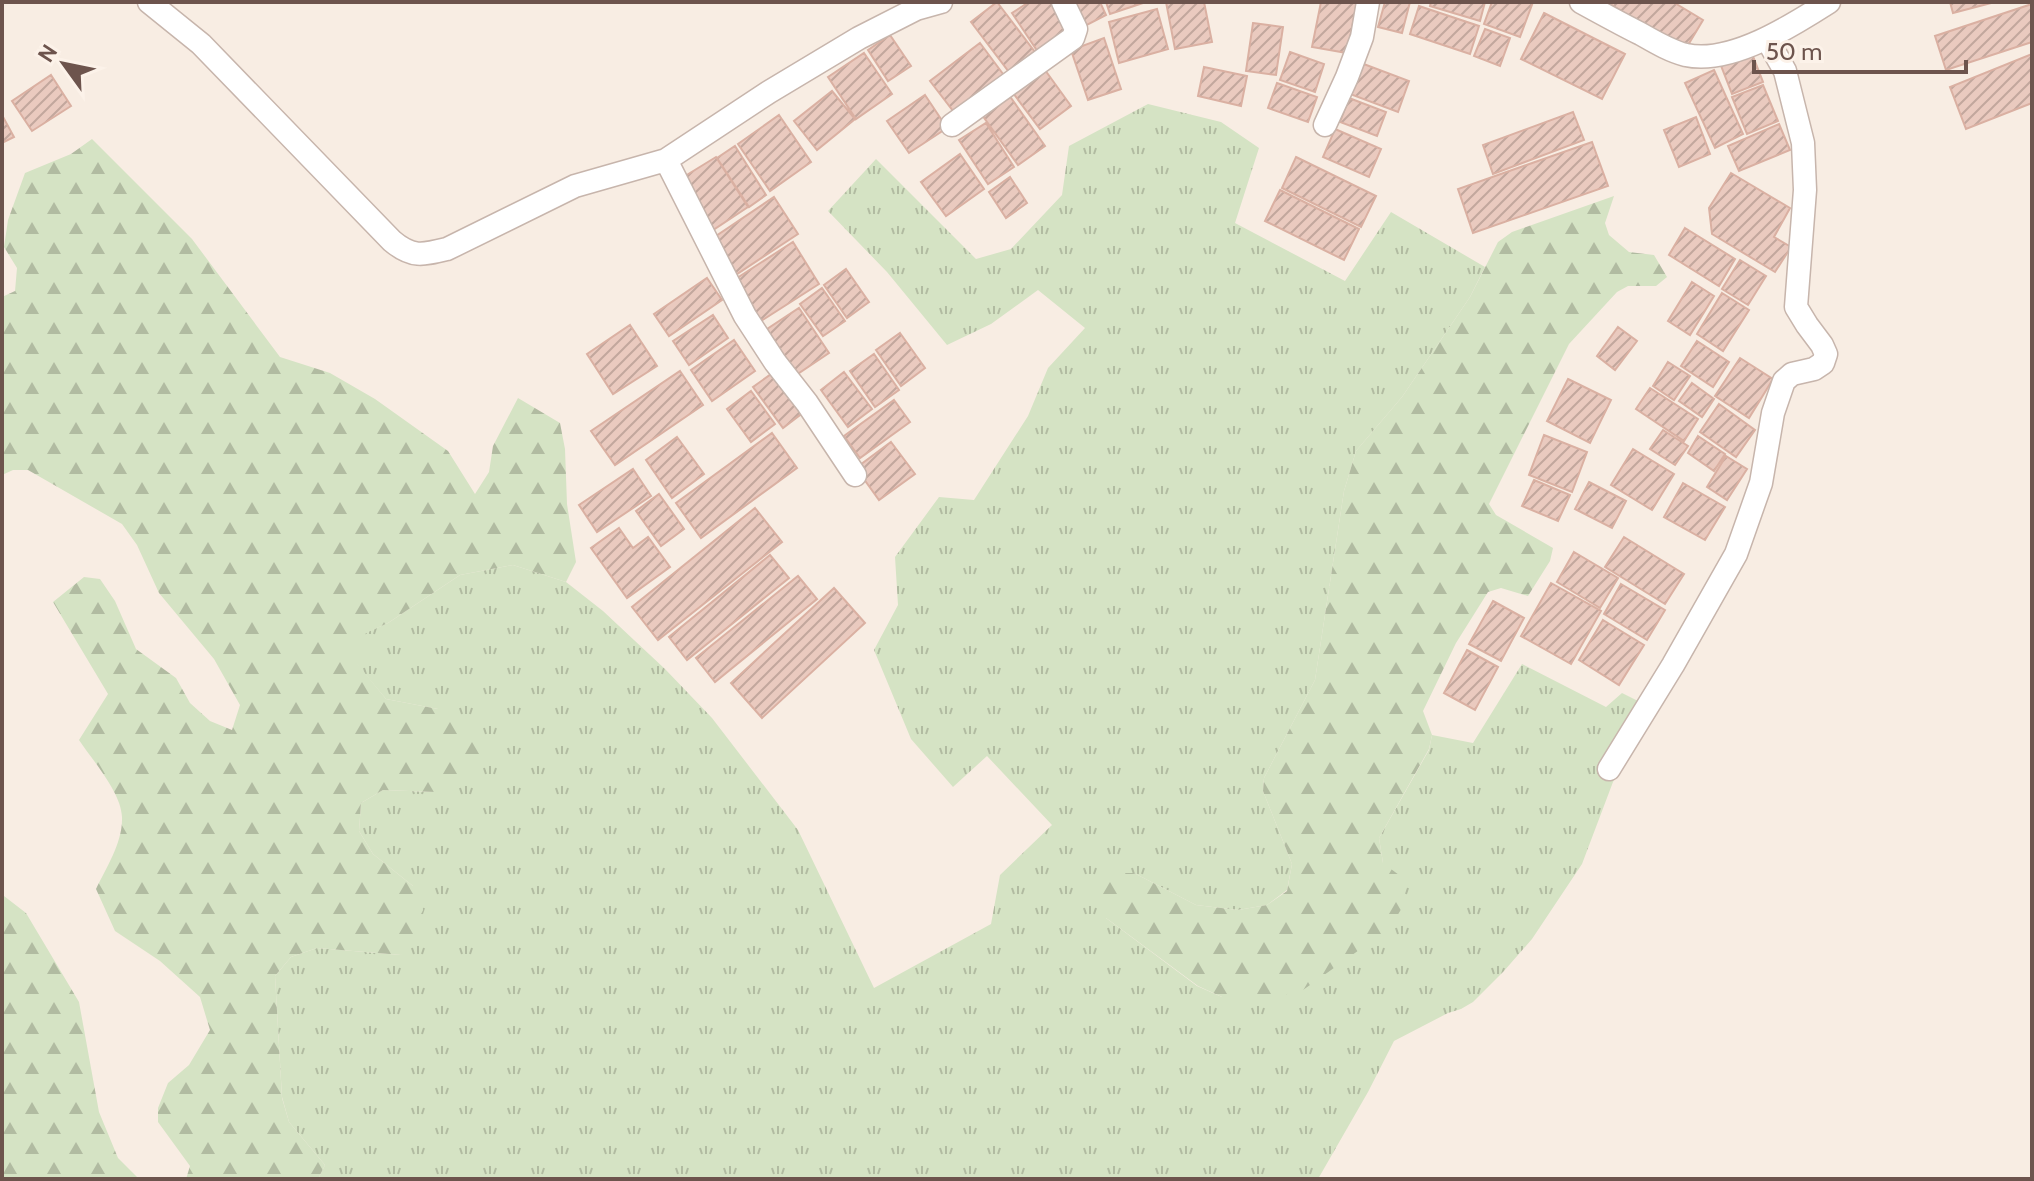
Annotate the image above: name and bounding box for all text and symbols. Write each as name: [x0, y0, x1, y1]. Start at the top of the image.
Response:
north arrow: [24, 24, 104, 104]
scale bar: [1754, 24, 1966, 74]
text: 50 m: [1766, 37, 1822, 66]
text: N: [32, 40, 63, 67]

